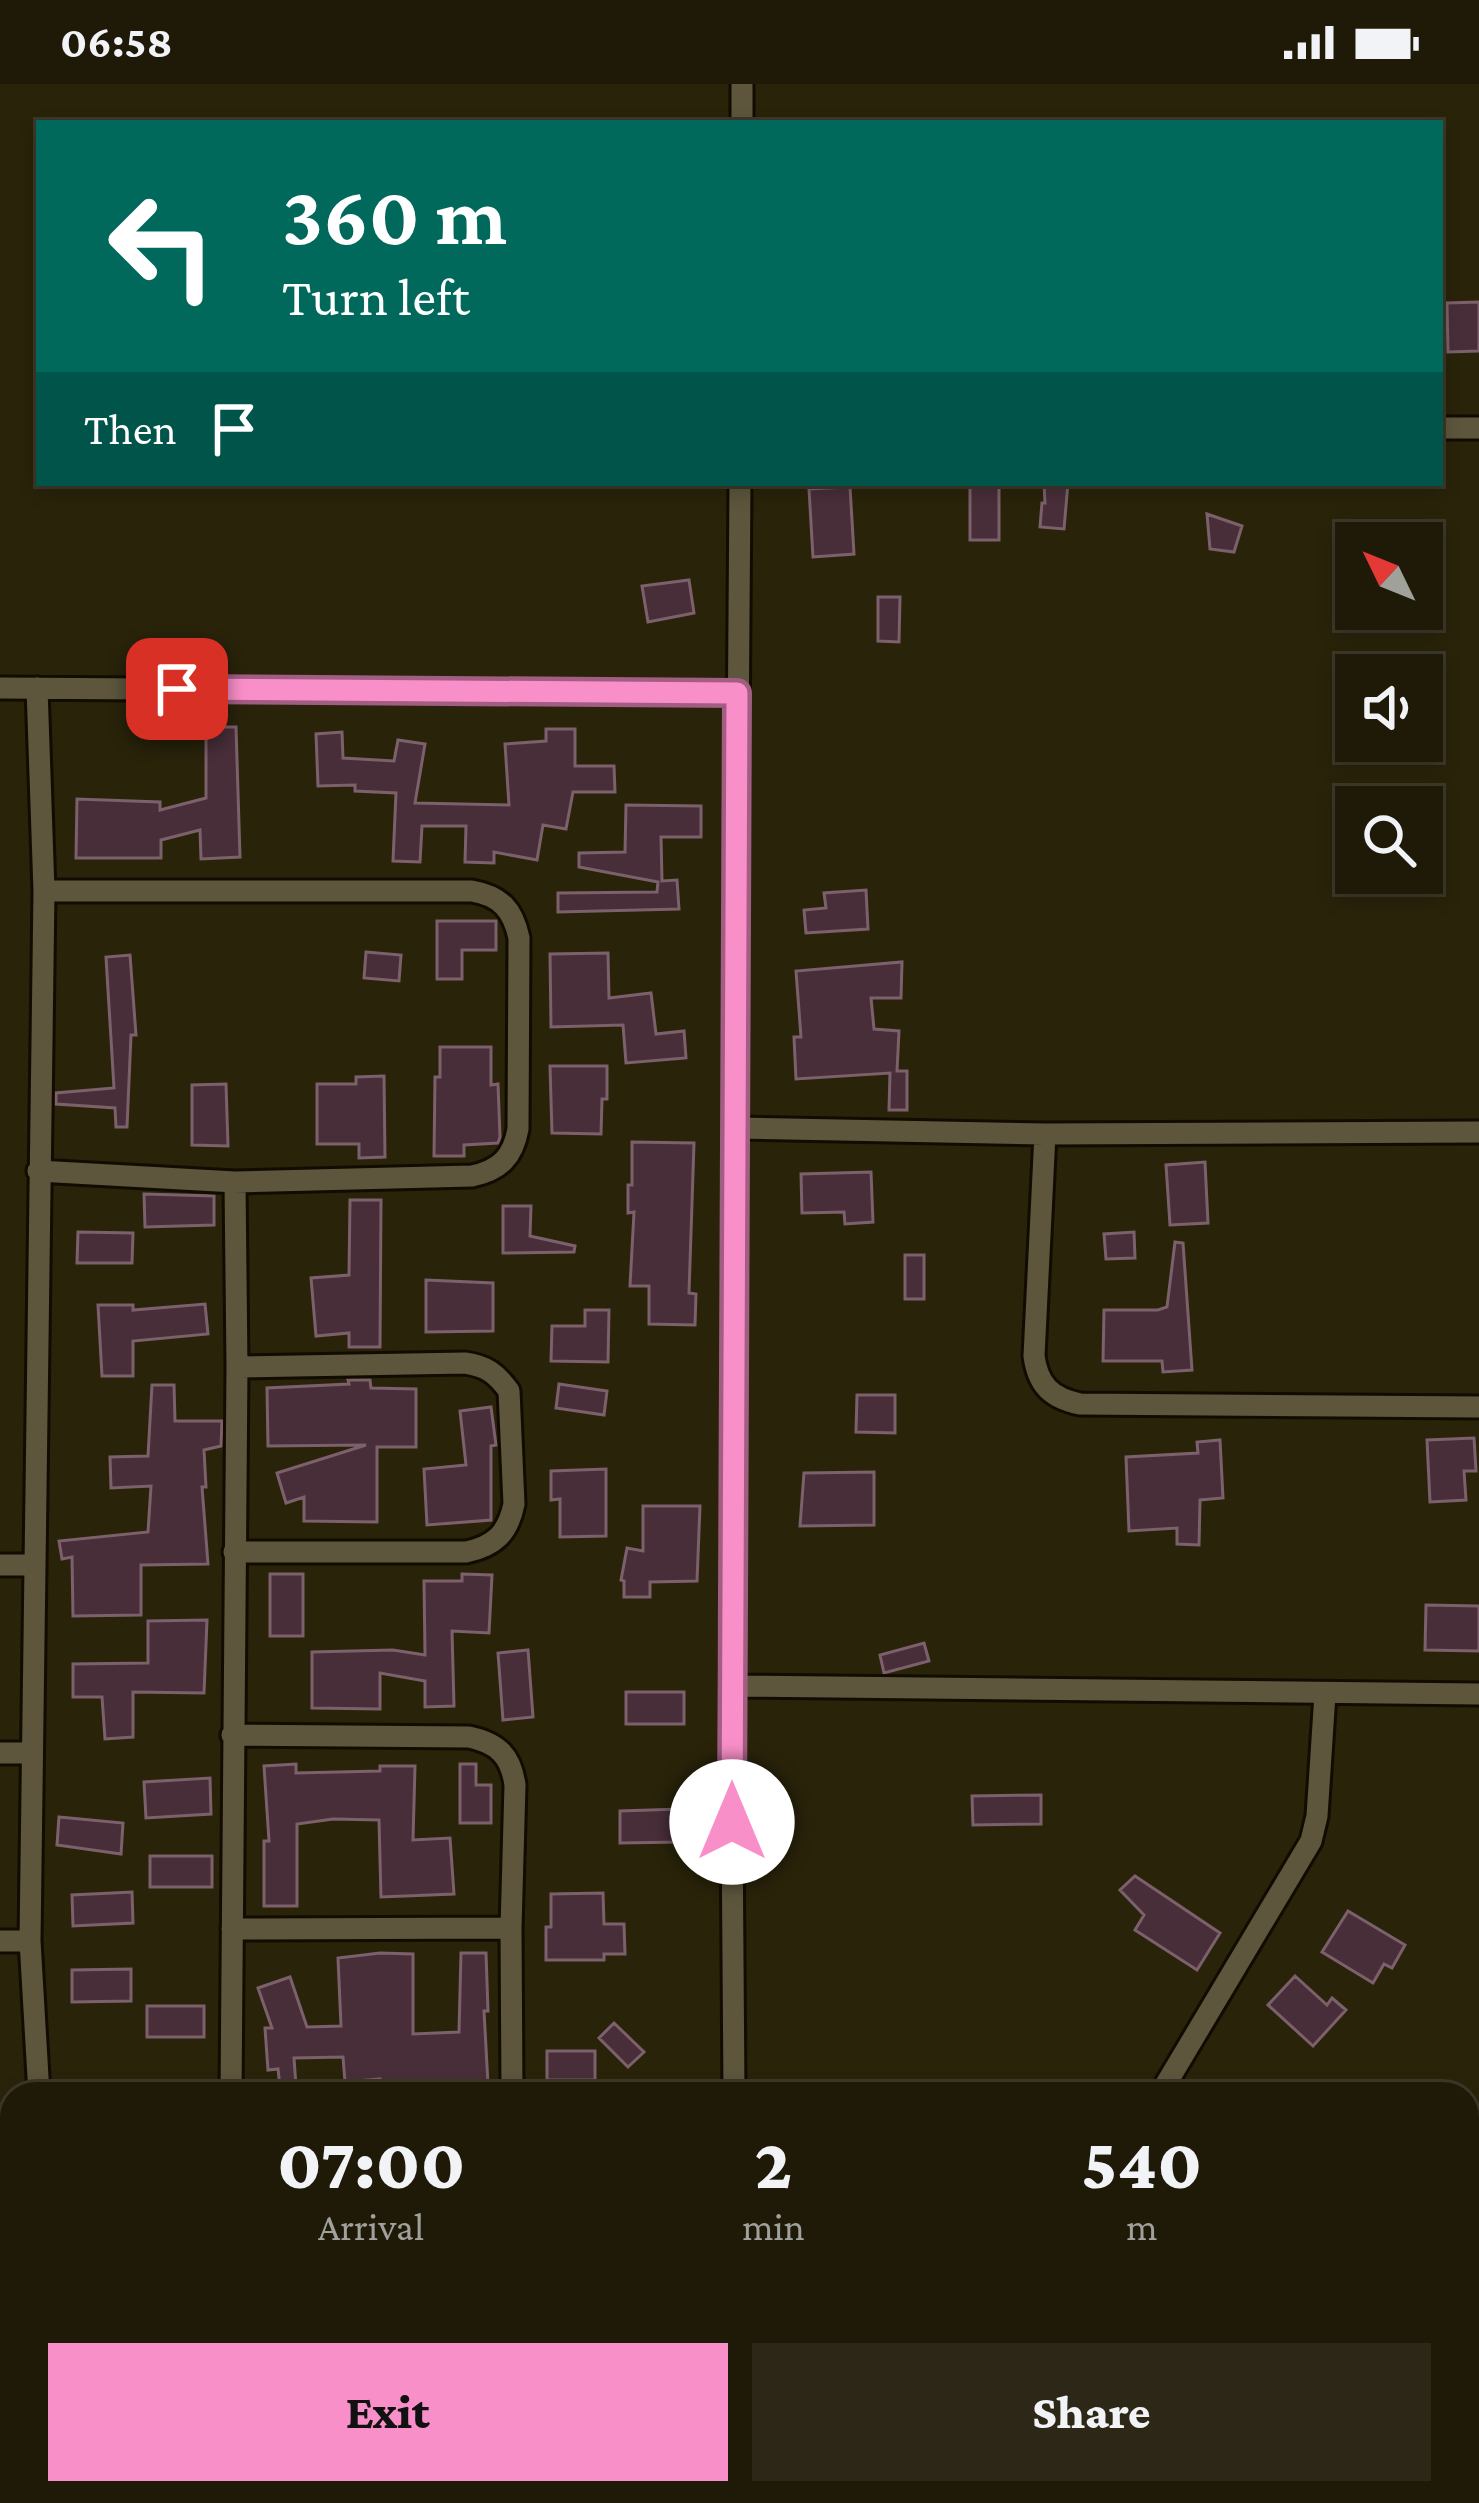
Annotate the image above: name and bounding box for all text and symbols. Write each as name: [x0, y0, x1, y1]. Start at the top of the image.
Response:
text: 06:58: [60, 17, 173, 67]
icon: left: [84, 168, 240, 324]
text: 360 m: [282, 169, 507, 262]
text: Turn left: [282, 267, 470, 327]
icon: arrive: [201, 396, 267, 462]
text: Then: [84, 404, 177, 454]
north arrow: [1335, 522, 1443, 630]
map controls: [1335, 522, 1443, 894]
pin: [126, 638, 228, 740]
button: sound: [1335, 654, 1443, 762]
icon: arrive: [144, 656, 210, 722]
button: search: [1335, 786, 1443, 894]
position arrow: [669, 1759, 795, 1885]
text: 07:00: [277, 2123, 465, 2203]
text: 2: [755, 2123, 792, 2203]
text: 540: [1082, 2123, 1202, 2203]
text: Arrival: [318, 2205, 424, 2248]
text: min: [742, 2205, 805, 2248]
text: m: [1126, 2205, 1158, 2248]
button: Exit: [48, 2343, 728, 2481]
button: Share: [752, 2343, 1431, 2481]

